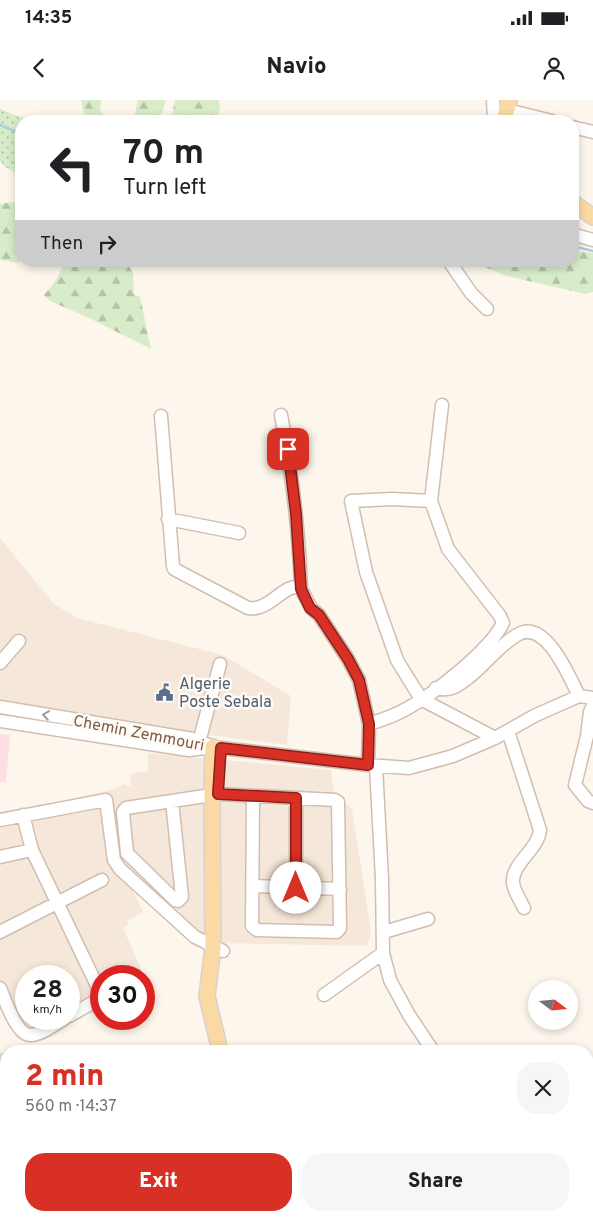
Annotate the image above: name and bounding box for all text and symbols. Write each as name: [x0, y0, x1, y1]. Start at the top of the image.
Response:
text: 14:35: [25, 6, 72, 30]
icon: back: [25, 54, 53, 82]
text: Navio: [267, 54, 326, 81]
icon: person: [540, 54, 568, 82]
text: 70 m: [123, 132, 204, 176]
icon: left: [40, 135, 105, 200]
text: Turn left: [123, 175, 206, 202]
icon: right: [93, 230, 121, 258]
text: Then: [40, 232, 83, 256]
pin: [267, 428, 309, 470]
icon: arrive: [274, 435, 302, 463]
place label: Algerie Poste Sebala: [179, 675, 272, 713]
public building icon: Algerie Poste Sebala: [155, 682, 175, 702]
one-way arrow: [41, 710, 49, 721]
street label: Chemin Zemmouri: [71, 711, 206, 757]
position arrow: [269, 861, 321, 913]
speed limit sign: 30: [90, 965, 155, 1030]
text: 28: [32, 975, 63, 1007]
north arrow: [528, 980, 578, 1030]
map controls: [528, 980, 578, 1030]
text: km/h: [33, 1002, 62, 1018]
text: 2 min: [25, 1059, 104, 1096]
button: close: [517, 1062, 569, 1114]
text: 560 m · 14:37: [25, 1097, 117, 1117]
button: Exit: [25, 1153, 292, 1211]
button: Share: [302, 1153, 569, 1211]

